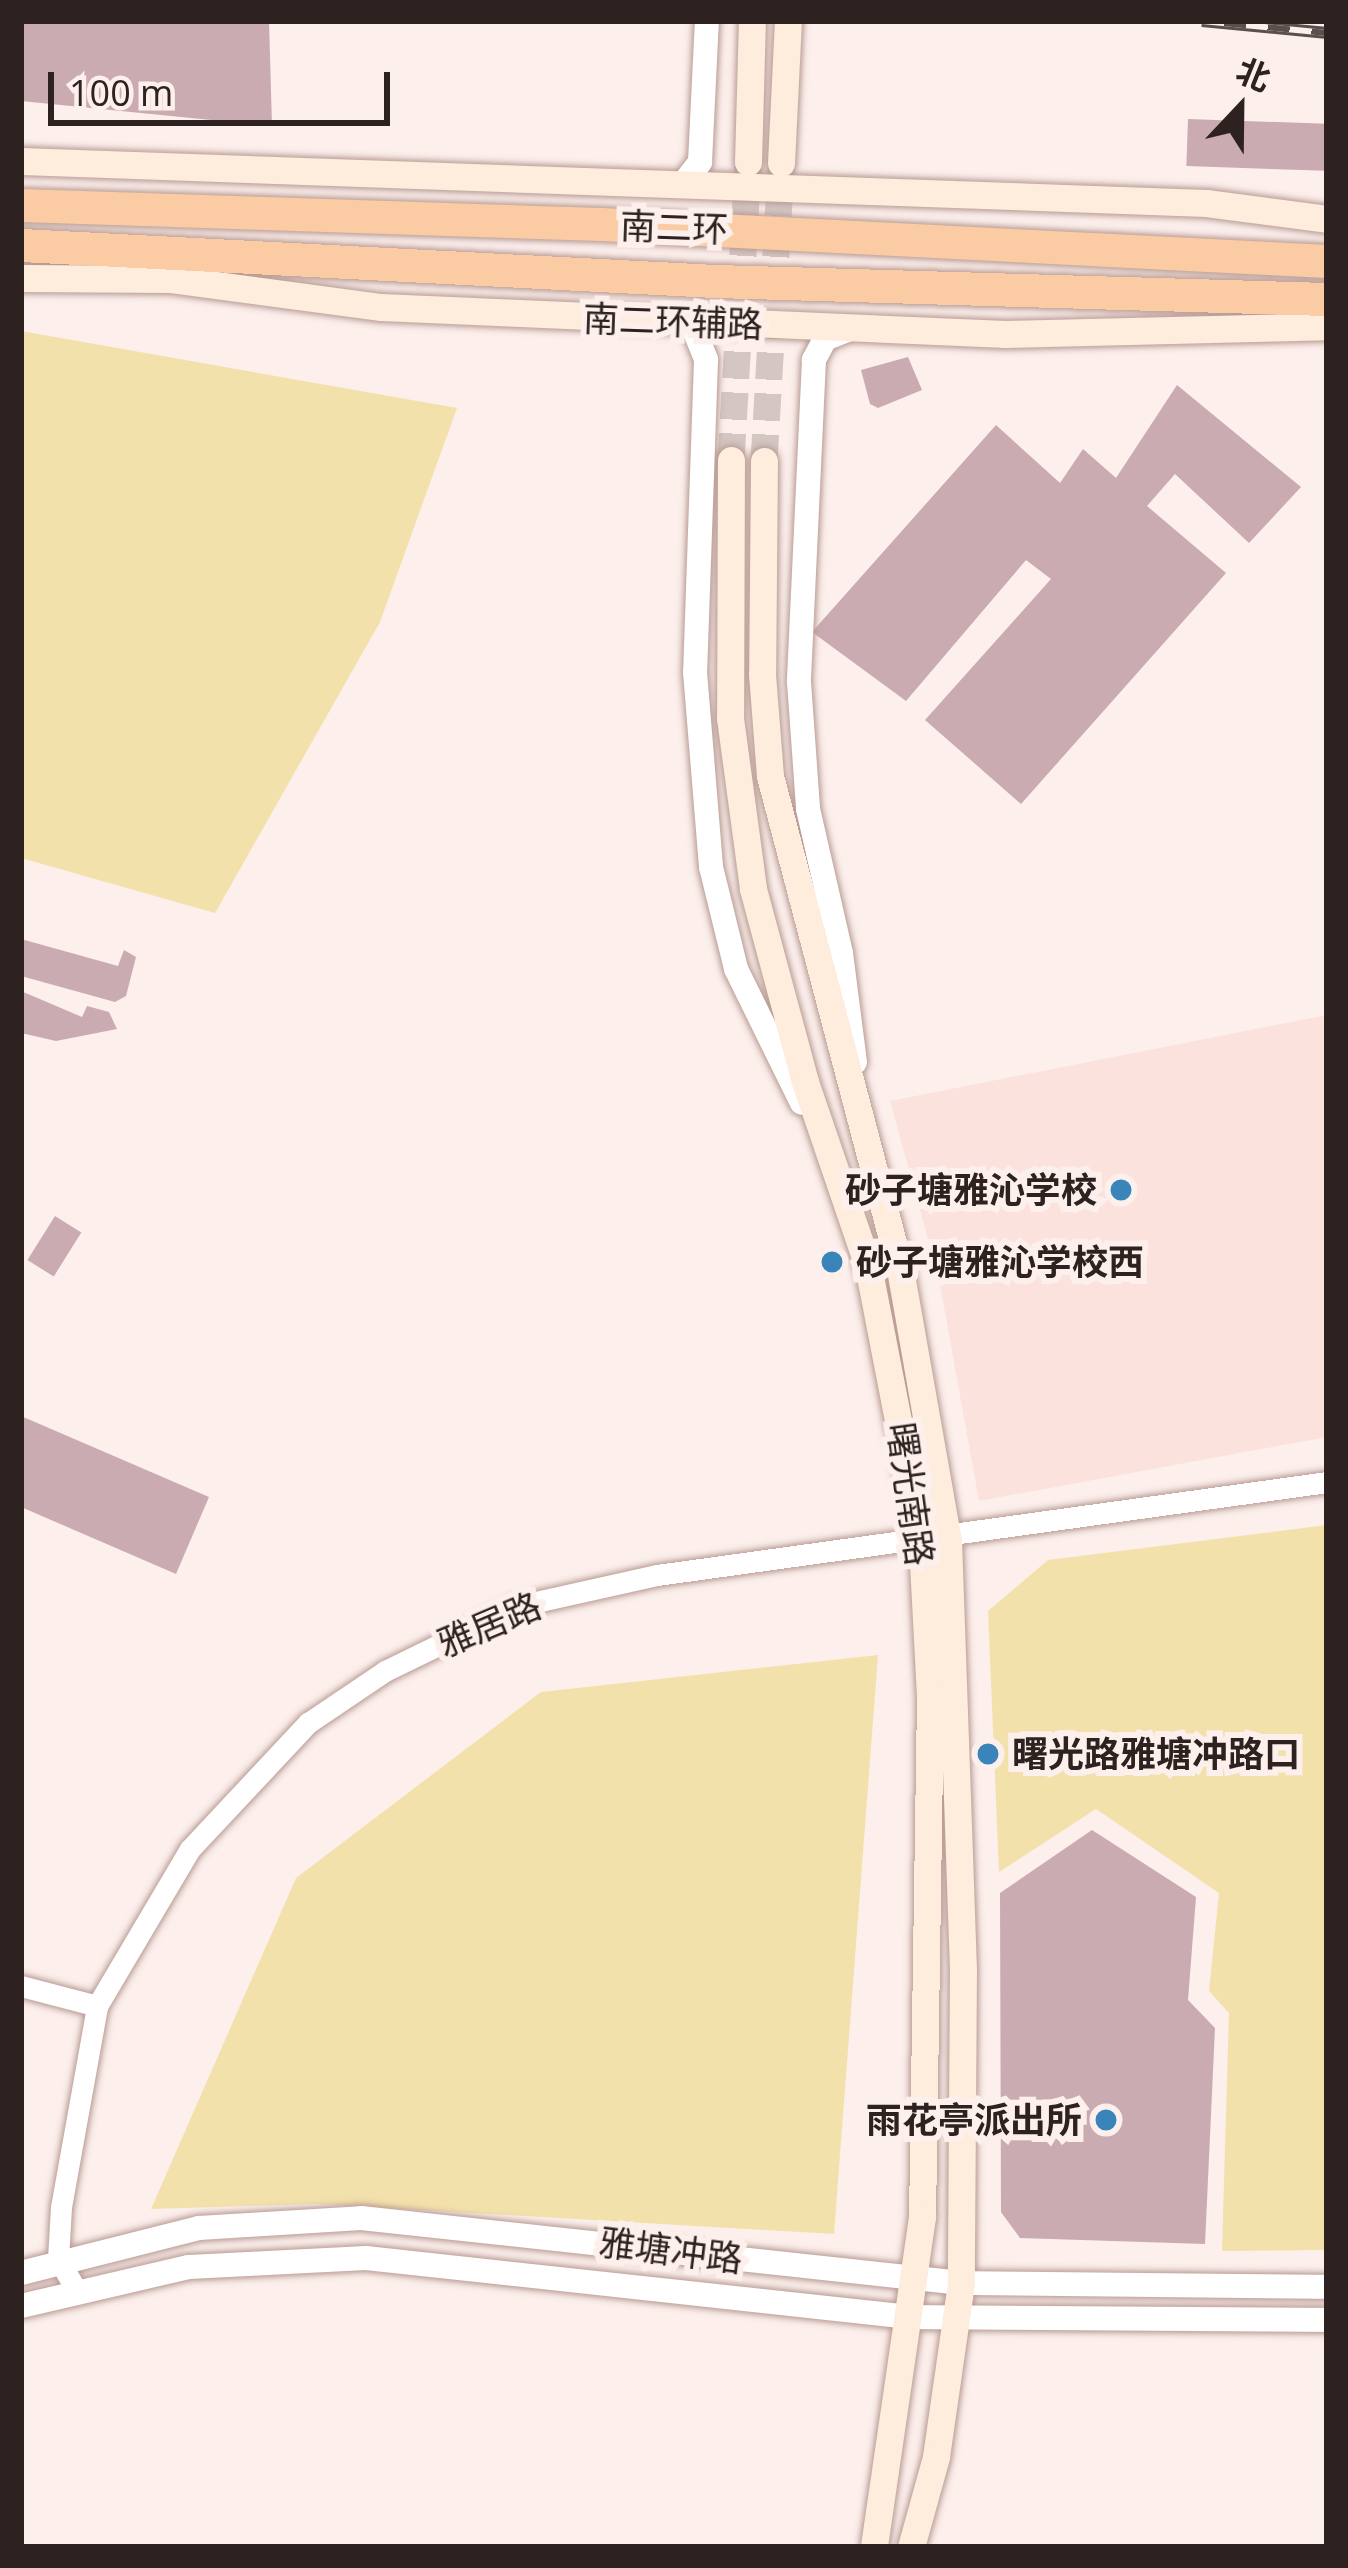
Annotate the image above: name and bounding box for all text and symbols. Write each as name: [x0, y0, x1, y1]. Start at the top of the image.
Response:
text: 北: [1230, 47, 1277, 101]
scale bar: [54, 48, 396, 122]
north arrow: [1180, 48, 1300, 168]
text: 100 m: [69, 68, 173, 117]
street label: 南二环: [619, 204, 729, 250]
street label: 南二环辅路: [582, 296, 764, 346]
place label: 砂子塘雅沁学校: [845, 1168, 1097, 1212]
marker: 砂子塘雅沁学校: [1108, 1177, 1134, 1203]
place label: 砂子塘雅沁学校西: [856, 1240, 1144, 1284]
marker: 砂子塘雅沁学校西: [819, 1249, 845, 1275]
street label: 曙光南路: [880, 1420, 942, 1568]
street label: 雅居路: [431, 1583, 547, 1665]
place label: 曙光路雅塘冲路口: [1012, 1732, 1300, 1776]
marker: 曙光路雅塘冲路口: [975, 1741, 1001, 1767]
place label: 雨花亭派出所: [866, 2098, 1082, 2142]
marker: 雨花亭派出所: [1093, 2107, 1119, 2133]
street label: 雅塘冲路: [597, 2220, 745, 2280]

